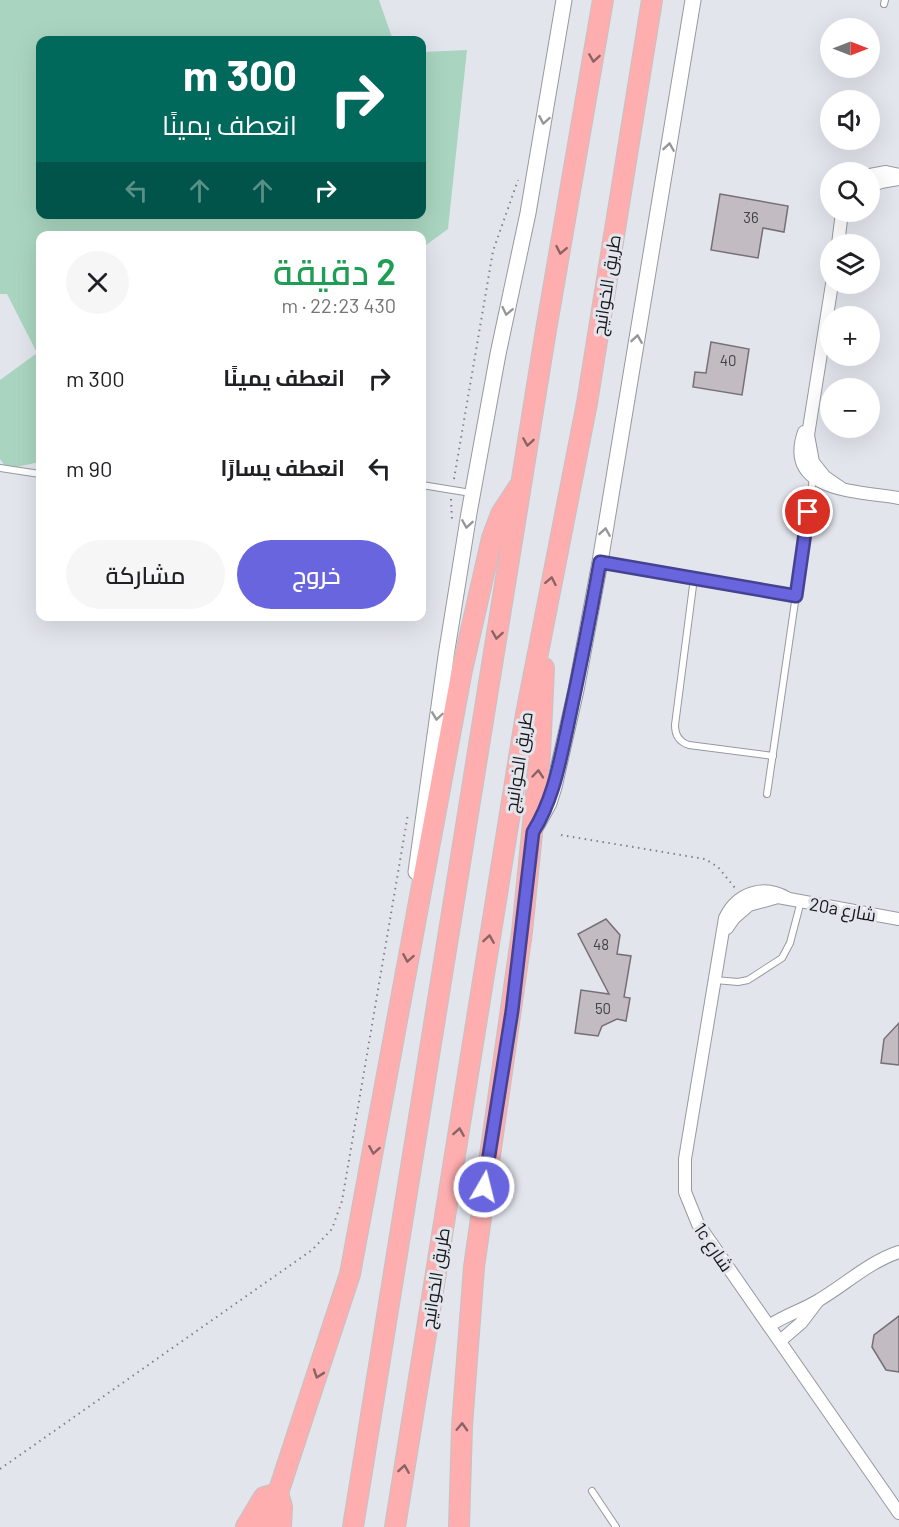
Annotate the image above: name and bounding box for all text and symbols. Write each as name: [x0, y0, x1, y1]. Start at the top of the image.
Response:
north arrow: [820, 18, 880, 78]
map controls: [820, 18, 880, 438]
text: 300 m: [183, 49, 297, 99]
one-way arrow: [588, 53, 600, 62]
icon: right: [318, 60, 396, 138]
button: sound: [820, 90, 880, 150]
text: انعطف يمينًا: [162, 108, 297, 140]
one-way arrow: [538, 115, 550, 124]
one-way arrow: [662, 142, 675, 152]
button: search: [820, 162, 880, 222]
icon: left: [120, 174, 153, 207]
icon: ahead: [183, 174, 216, 207]
icon: ahead: [246, 174, 279, 207]
icon: right: [309, 174, 342, 207]
house number: 36: [743, 208, 759, 226]
street label: طريق الخوانيج: [587, 233, 627, 337]
button: layers: [820, 234, 880, 294]
one-way arrow: [555, 245, 568, 255]
text: 2 دقيقة: [273, 249, 396, 292]
button: close: [66, 251, 129, 314]
text: 430 m · 22:23: [282, 293, 396, 317]
one-way arrow: [501, 306, 514, 316]
button: +: [820, 306, 880, 366]
one-way arrow: [630, 335, 643, 345]
house number: 40: [720, 351, 736, 369]
icon: right: [363, 362, 396, 395]
text: انعطف يمينًا: [223, 364, 345, 390]
text: 300 m: [66, 365, 125, 391]
button: −: [820, 378, 880, 438]
one-way arrow: [523, 438, 535, 447]
icon: left: [363, 452, 396, 485]
text: انعطف يسارًا: [221, 454, 345, 480]
text: 90 m: [66, 455, 113, 481]
pin: [782, 486, 833, 537]
icon: arrive: [791, 495, 824, 528]
one-way arrow: [462, 519, 474, 528]
one-way arrow: [598, 527, 611, 537]
button: مشاركة: [66, 540, 225, 609]
button: خروج: [237, 540, 396, 609]
one-way arrow: [544, 577, 557, 587]
one-way arrow: [492, 630, 504, 639]
street label: طريق الخوانيج: [499, 710, 539, 814]
one-way arrow: [432, 712, 444, 721]
one-way arrow: [531, 769, 544, 779]
street label: 20a شارع: [808, 892, 878, 928]
one-way arrow: [483, 934, 495, 944]
house number: 48: [593, 935, 609, 953]
one-way arrow: [403, 954, 415, 963]
house number: 50: [595, 999, 611, 1017]
one-way arrow: [452, 1127, 464, 1136]
one-way arrow: [368, 1145, 381, 1155]
position arrow: [452, 1155, 516, 1219]
street label: 1c شارع: [688, 1218, 738, 1277]
street label: طريق الخوانيج: [416, 1226, 456, 1330]
one-way arrow: [313, 1368, 325, 1379]
one-way arrow: [456, 1422, 469, 1431]
one-way arrow: [398, 1465, 410, 1474]

